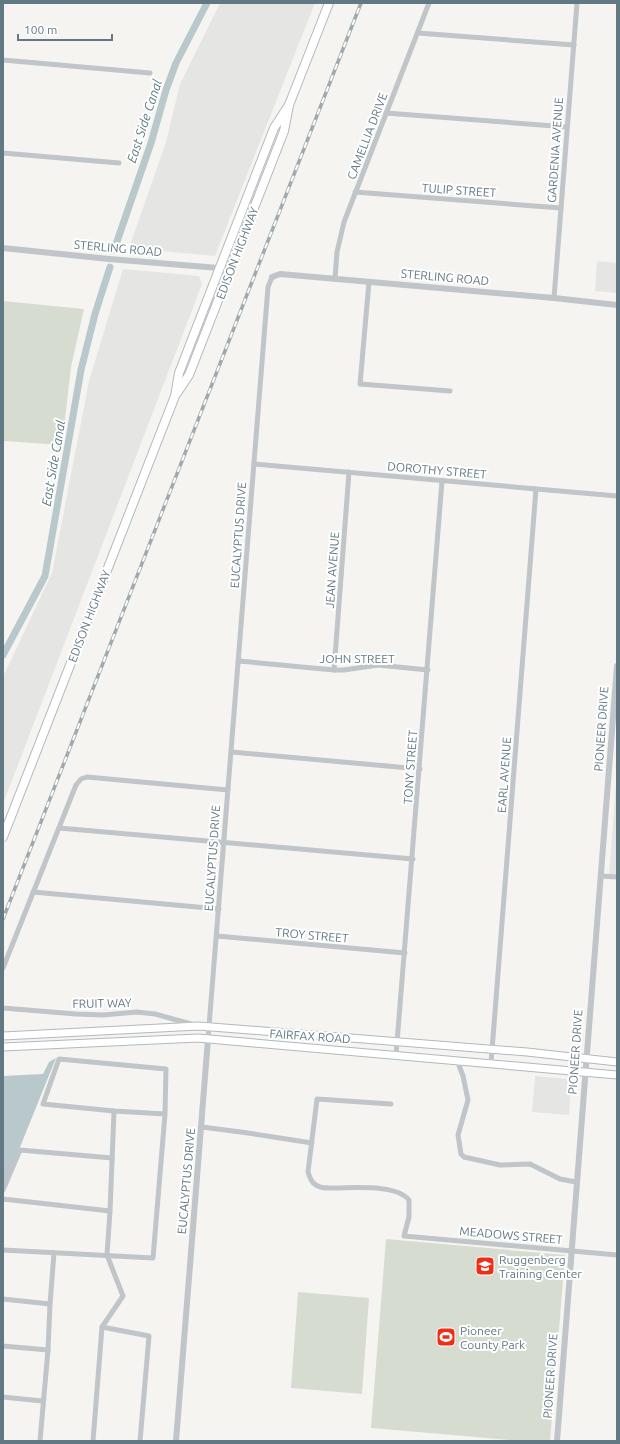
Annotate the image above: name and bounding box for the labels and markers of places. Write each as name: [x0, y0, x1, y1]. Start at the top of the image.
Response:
place label: Ruggenberg Training Center: [499, 1253, 582, 1280]
school or university icon: Ruggenberg Training Center: [474, 1255, 496, 1277]
place label: Pioneer County Park: [460, 1324, 525, 1351]
sports icon: Pioneer County Park: [435, 1326, 457, 1348]

